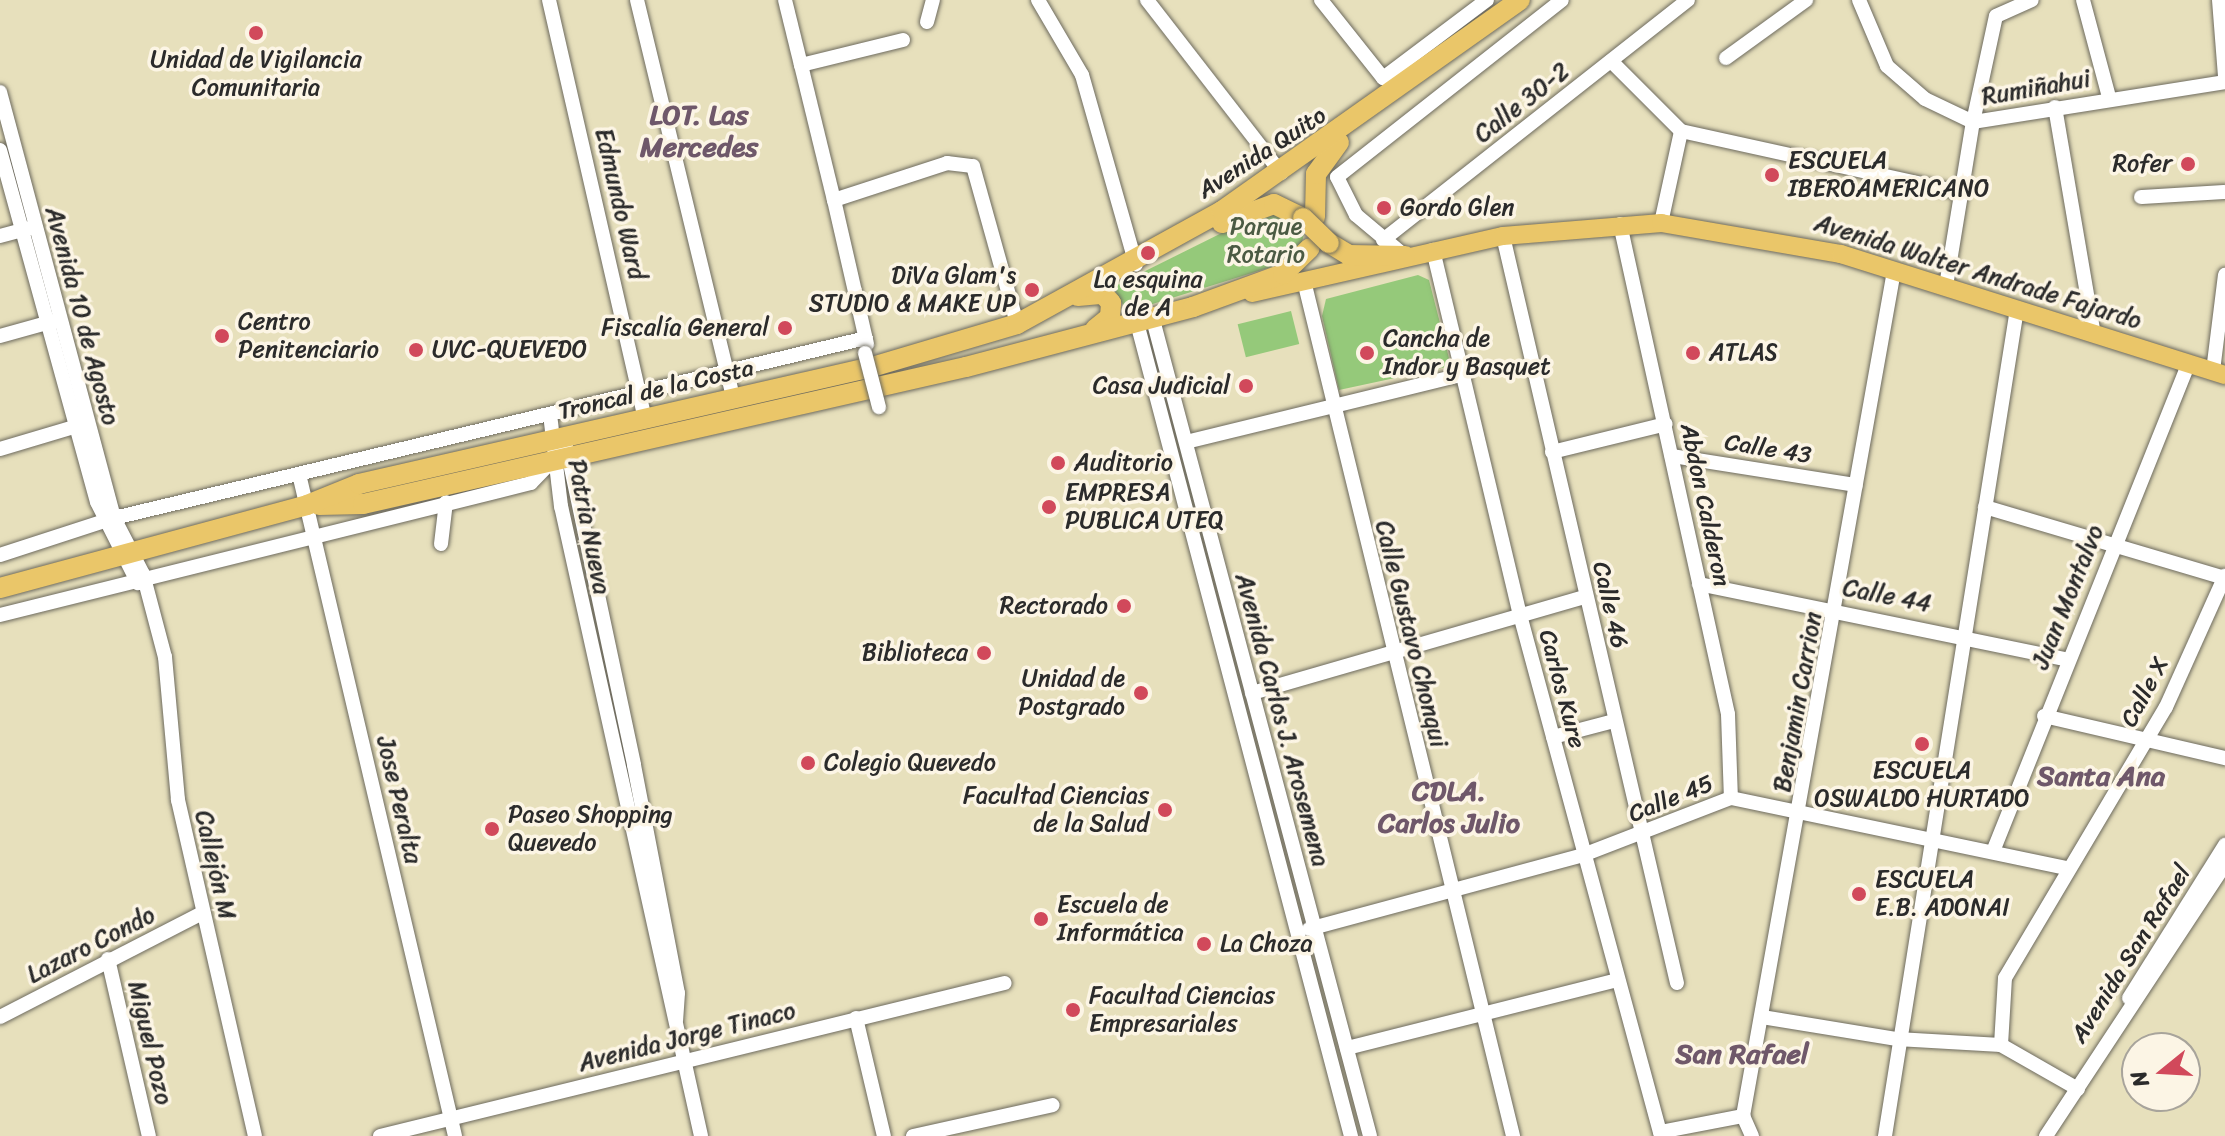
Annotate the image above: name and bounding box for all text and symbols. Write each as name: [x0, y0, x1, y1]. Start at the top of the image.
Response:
marker: Unidad de Vigilancia Comunitaria: [247, 24, 265, 42]
place label: Unidad de Vigilancia Comunitaria: [150, 46, 362, 102]
street label: Calle 30-2: [1469, 57, 1575, 149]
street label: Rumiñahui: [1980, 64, 2092, 112]
district label: LOT. Las Mercedes: [640, 98, 758, 164]
street label: Avenida Quito: [1192, 101, 1332, 205]
street label: Edmundo Ward: [589, 126, 651, 282]
place label: ESCUELA IBEROAMERICANO: [1788, 147, 1990, 203]
place label: Rofer: [2112, 150, 2172, 178]
marker: Rofer: [2179, 155, 2197, 173]
marker: ESCUELA IBEROAMERICANO: [1763, 166, 1781, 184]
place label: Gordo Glen: [1400, 194, 1515, 222]
marker: Gordo Glen: [1375, 199, 1393, 217]
street label: Avenida 10 de Agosto: [39, 203, 125, 429]
street label: Avenida Walter Andrade Fajardo: [1811, 209, 2145, 335]
park label: Parque Rotario: [1227, 213, 1305, 269]
marker: La esquina de A: [1139, 244, 1157, 262]
place label: DiVa Glam's STUDIO & MAKE UP: [807, 262, 1016, 318]
place label: La esquina de A: [1093, 266, 1203, 322]
marker: DiVa Glam's STUDIO & MAKE UP: [1023, 281, 1041, 299]
place label: Centro Penitenciario: [238, 308, 379, 364]
place label: Fiscalía General: [601, 314, 769, 342]
marker: Fiscalía General: [776, 319, 794, 337]
place label: Cancha de Indor y Basquet: [1383, 325, 1549, 381]
marker: Centro Penitenciario: [213, 327, 231, 345]
place label: UVC-QUEVEDO: [432, 336, 587, 364]
place label: ATLAS: [1709, 339, 1778, 367]
marker: UVC-QUEVEDO: [407, 341, 425, 359]
marker: Cancha de Indor y Basquet: [1358, 344, 1376, 362]
marker: ATLAS: [1684, 344, 1702, 362]
street label: Troncal de la Costa: [555, 353, 757, 427]
place label: Casa Judicial: [1093, 372, 1230, 400]
marker: Casa Judicial: [1237, 377, 1255, 395]
street label: Abdon Calderon: [1674, 421, 1736, 589]
street label: Calle 43: [1723, 428, 1813, 470]
place label: Auditorio: [1074, 449, 1173, 477]
marker: Auditorio: [1049, 454, 1067, 472]
street label: Patria Nueva: [562, 457, 616, 597]
place label: EMPRESA PUBLICA UTEQ: [1065, 479, 1224, 535]
marker: EMPRESA PUBLICA UTEQ: [1040, 498, 1058, 516]
street label: Calle Gustavo Chonqui: [1369, 517, 1453, 751]
street label: Juan Montalvo: [2026, 521, 2110, 673]
street label: Calle 46: [1586, 559, 1634, 651]
street label: Avenida Carlos J. Arosemena: [1229, 570, 1335, 870]
street label: Calle 44: [1840, 573, 1934, 619]
place label: Rectorado: [1000, 592, 1108, 620]
marker: Rectorado: [1115, 597, 1133, 615]
street label: Benjamin Carrion: [1768, 610, 1828, 794]
street label: Carlos Kure: [1532, 627, 1592, 751]
place label: Biblioteca: [862, 639, 968, 667]
marker: Biblioteca: [975, 644, 993, 662]
street label: Calle X: [2115, 652, 2175, 732]
place label: Unidad de Postgrado: [1018, 665, 1125, 721]
marker: Unidad de Postgrado: [1132, 684, 1150, 702]
street label: Jose Peralta: [370, 733, 428, 867]
marker: ESCUELA OSWALDO HURTADO: [1913, 735, 1931, 753]
place label: Colegio Quevedo: [824, 749, 996, 777]
marker: Colegio Quevedo: [799, 754, 817, 772]
place label: ESCUELA OSWALDO HURTADO: [1815, 757, 2029, 813]
district label: Santa Ana: [2037, 759, 2165, 793]
street label: Calle 45: [1624, 769, 1718, 829]
district label: CDLA. Carlos Julio: [1378, 774, 1520, 840]
place label: Facultad Ciencias de la Salud: [964, 782, 1149, 838]
place label: Paseo Shopping Quevedo: [508, 801, 673, 857]
marker: Facultad Ciencias de la Salud: [1156, 801, 1174, 819]
street label: Callejón M: [188, 808, 242, 922]
marker: Paseo Shopping Quevedo: [483, 820, 501, 838]
street label: Avenida San Rafael: [2065, 860, 2197, 1048]
place label: ESCUELA E.B. ADONAI: [1875, 866, 2012, 922]
marker: ESCUELA E.B. ADONAI: [1850, 885, 1868, 903]
place label: Escuela de Informática: [1057, 891, 1184, 947]
street label: Lazaro Condo: [22, 901, 160, 989]
marker: Escuela de Informática: [1032, 910, 1050, 928]
place label: La Choza: [1220, 930, 1313, 958]
marker: La Choza: [1195, 935, 1213, 953]
street label: Miguel Pozo: [122, 978, 178, 1108]
place label: Facultad Ciencias Empresariales: [1089, 982, 1274, 1038]
street label: Avenida Jorge Tinaco: [576, 996, 798, 1078]
marker: Facultad Ciencias Empresariales: [1064, 1001, 1082, 1019]
north arrow: [2121, 1032, 2201, 1112]
district label: San Rafael: [1676, 1037, 1808, 1071]
text: N: [2119, 1066, 2161, 1092]

